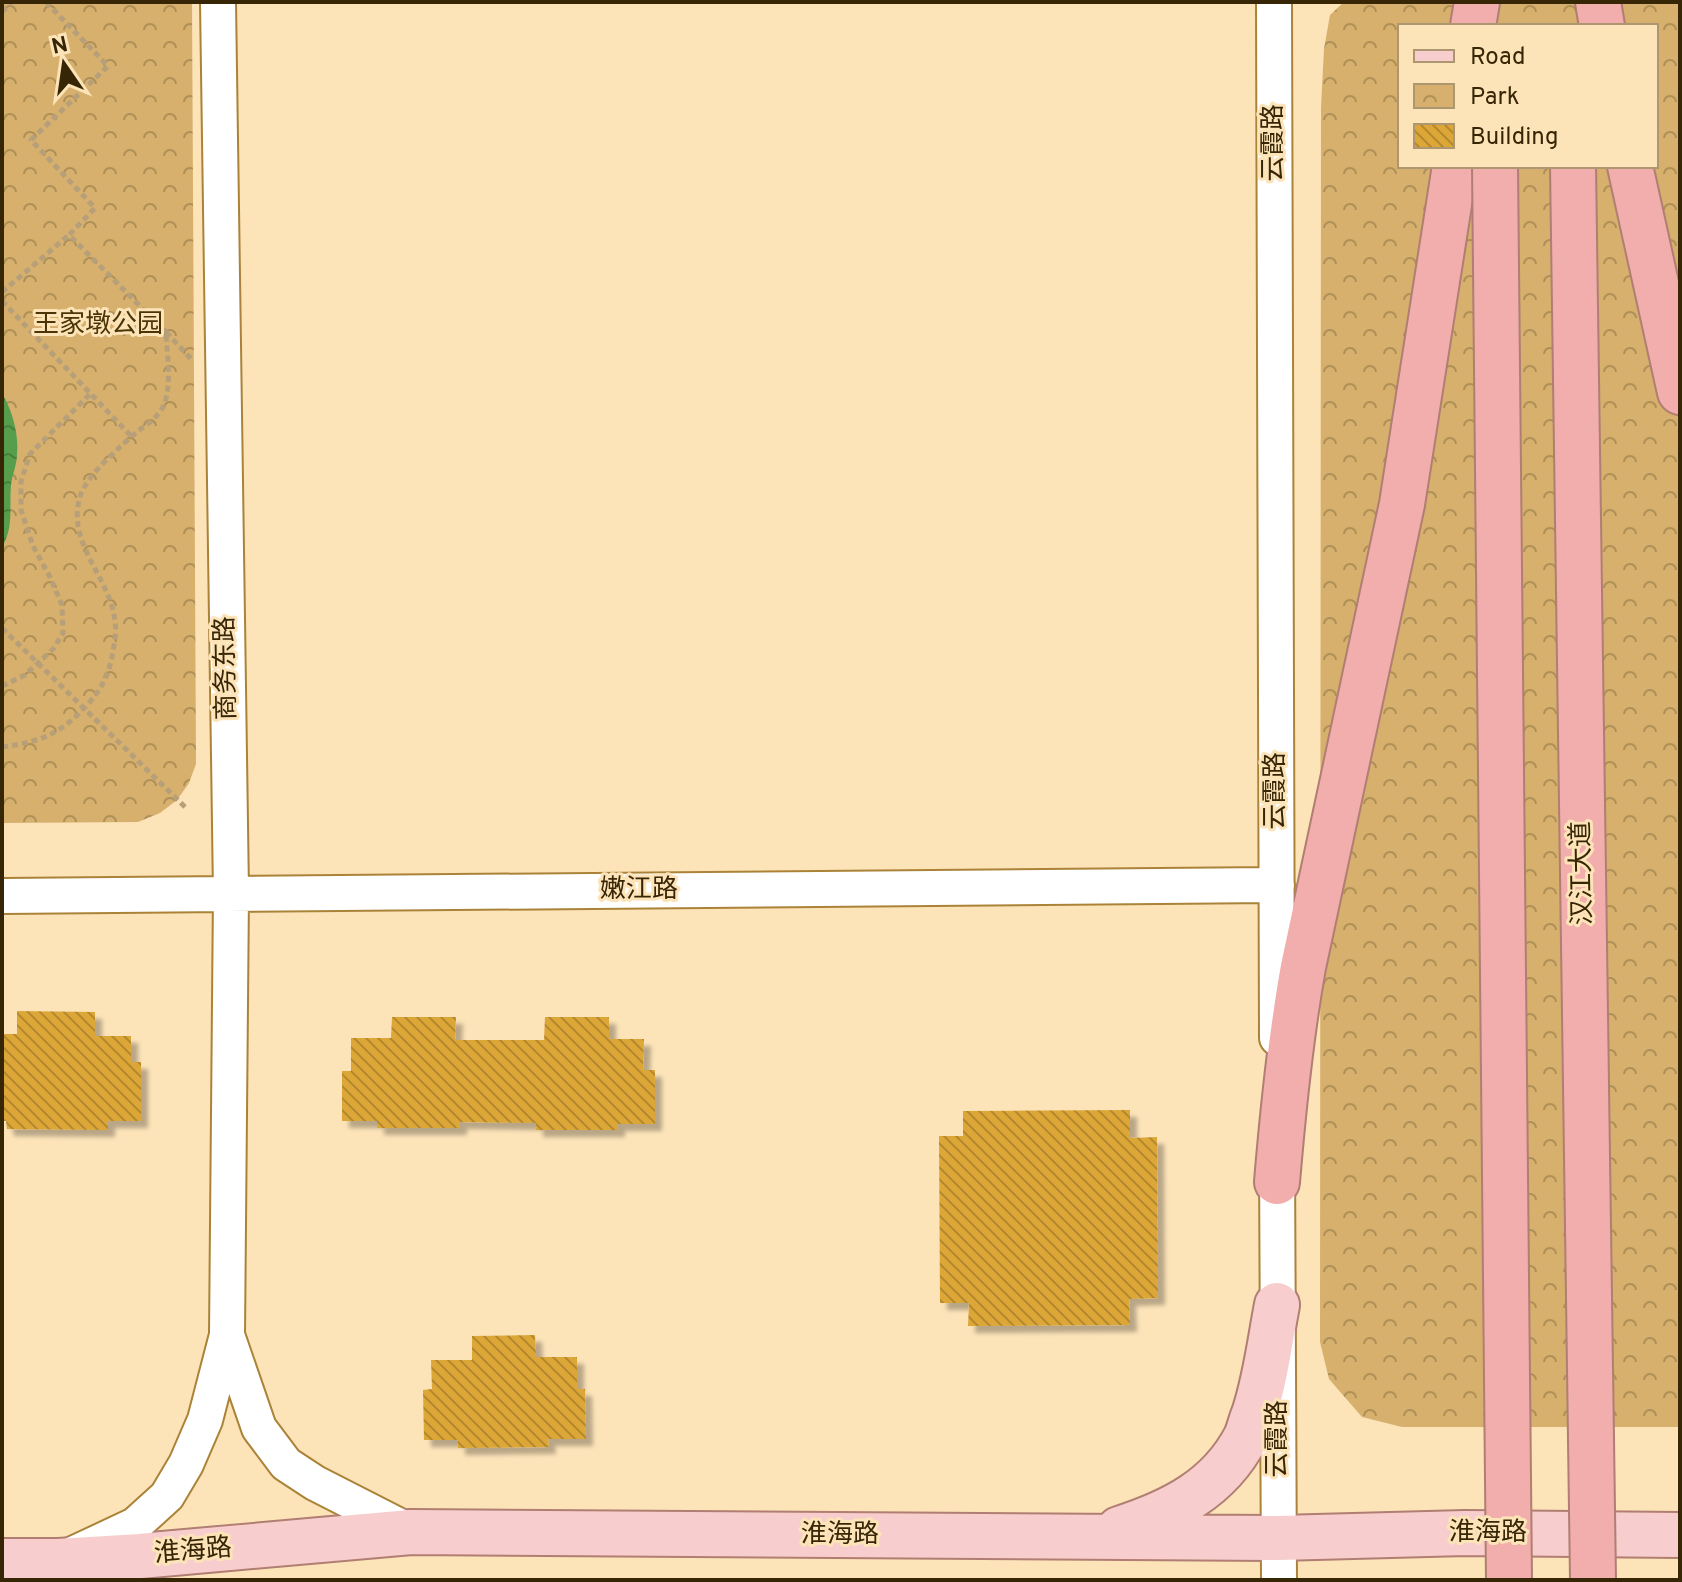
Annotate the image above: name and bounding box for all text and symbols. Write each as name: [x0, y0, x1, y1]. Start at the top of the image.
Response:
north arrow: [24, 24, 104, 104]
legend: [1398, 24, 1658, 168]
text: N: [49, 32, 71, 62]
text: Road: [1470, 43, 1526, 73]
text: Park: [1470, 83, 1520, 113]
street label: 云霞路: [1258, 104, 1291, 182]
text: Building: [1470, 123, 1559, 153]
park label: 王家墩公园: [33, 309, 163, 342]
street label: 商务东路: [210, 616, 244, 720]
street label: 云霞路: [1260, 752, 1293, 830]
street label: 汉江大道: [1566, 821, 1600, 925]
street label: 嫩江路: [600, 874, 678, 907]
street label: 云霞路: [1262, 1400, 1295, 1478]
street label: 淮海路: [1449, 1517, 1527, 1550]
street label: 淮海路: [801, 1519, 879, 1552]
street label: 淮海路: [153, 1532, 233, 1572]

